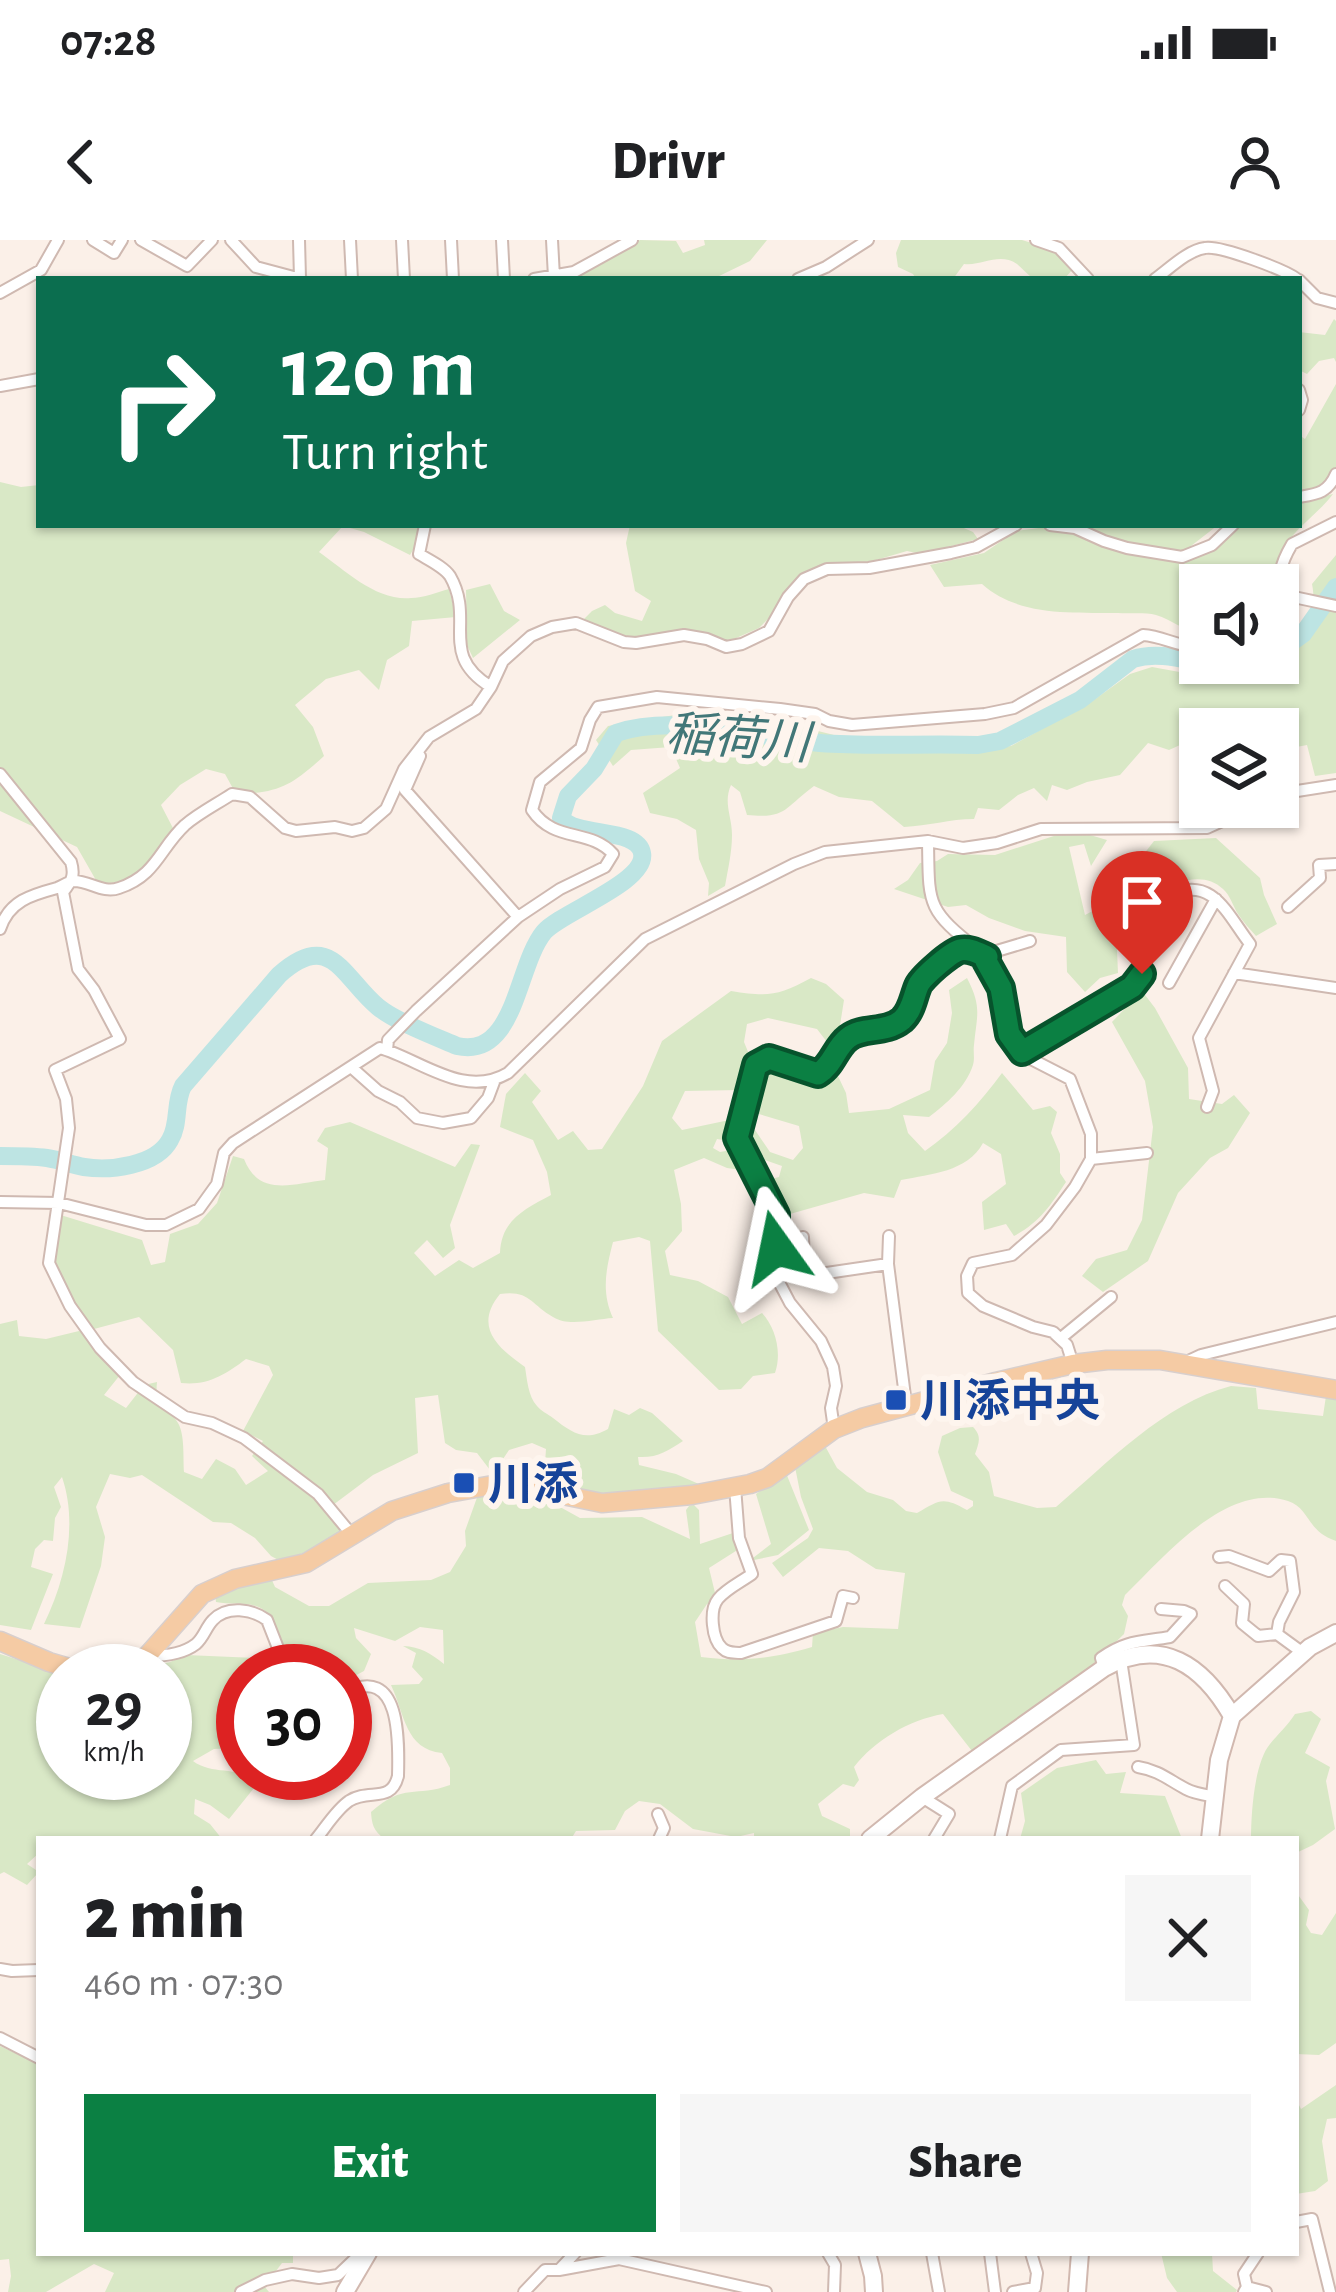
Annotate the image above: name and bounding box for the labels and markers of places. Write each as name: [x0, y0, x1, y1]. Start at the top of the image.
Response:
pin: [1091, 851, 1193, 974]
place label: 川添中央: [920, 1377, 1100, 1425]
marker: 川添中央: [883, 1387, 909, 1413]
place label: 川添: [488, 1461, 578, 1508]
marker: 川添: [451, 1470, 477, 1496]

